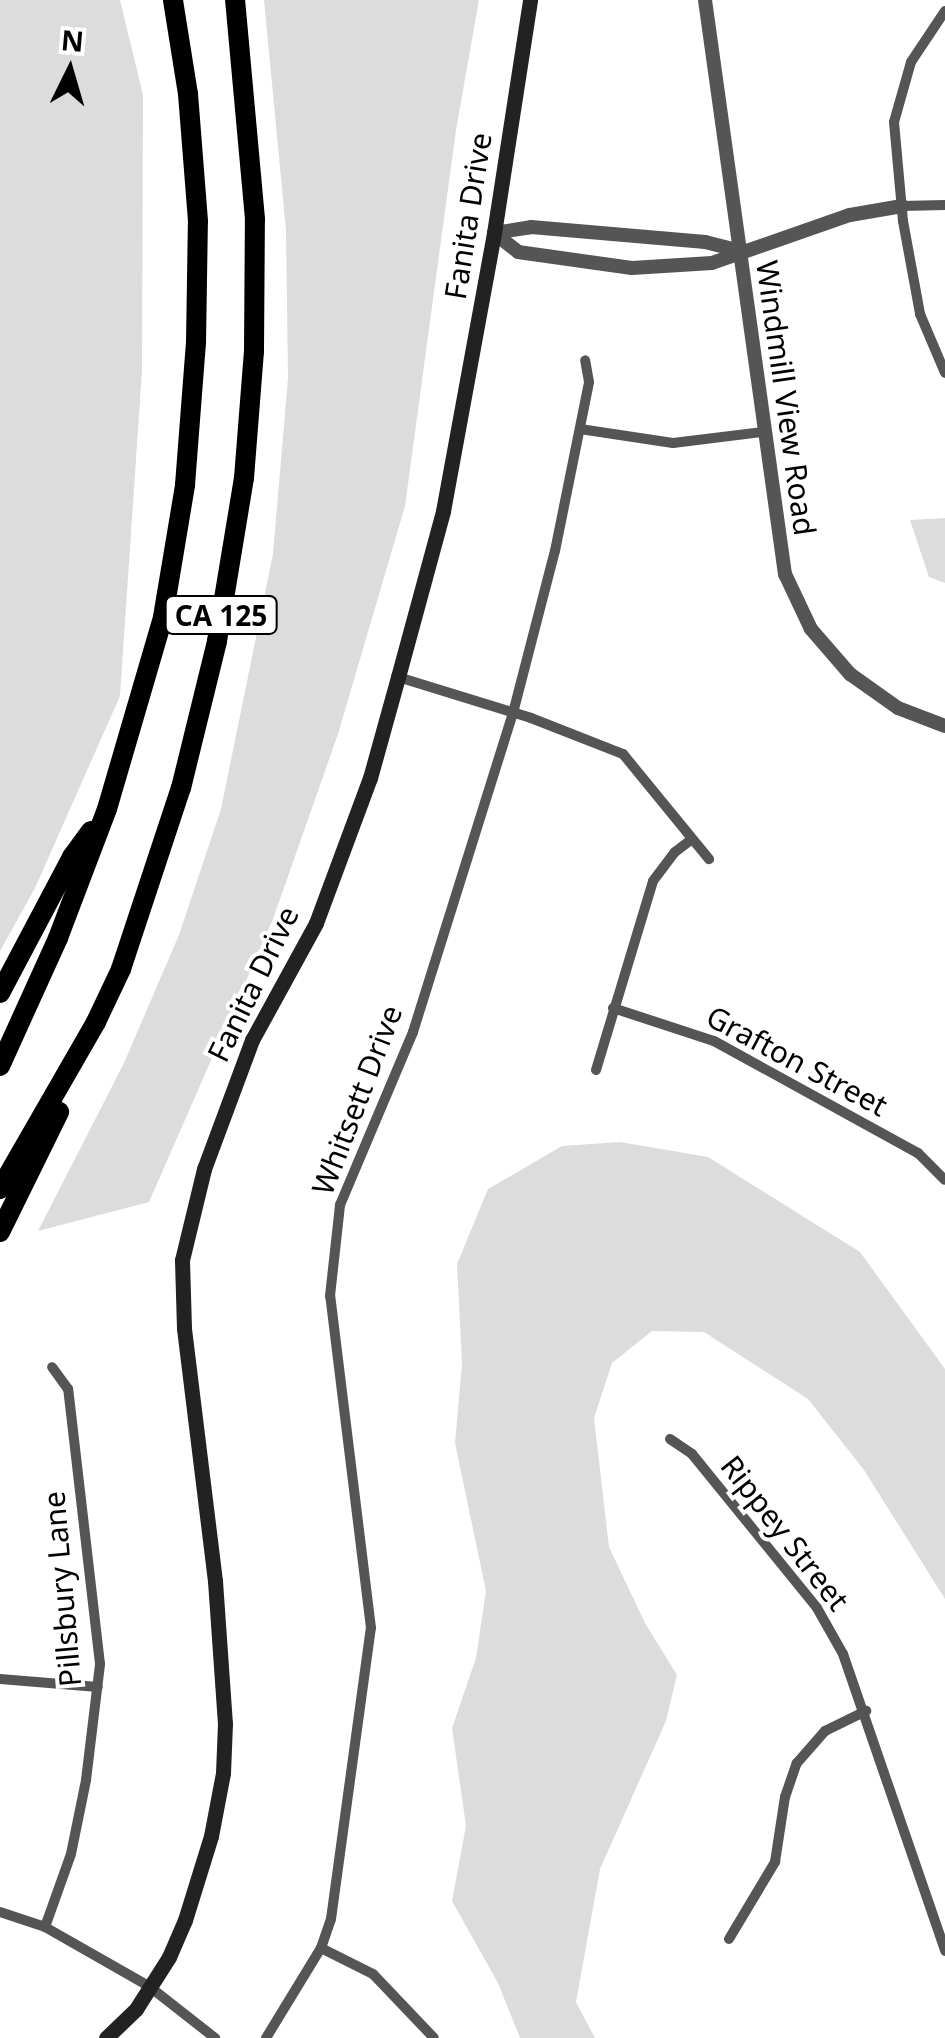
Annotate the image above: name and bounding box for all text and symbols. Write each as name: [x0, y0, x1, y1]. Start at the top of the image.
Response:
north arrow: [20, 20, 120, 120]
text: N: [60, 20, 86, 60]
street label: Fanita Drive: [437, 130, 499, 302]
street label: Windmill View Road: [749, 258, 823, 538]
road number: CA 125: [164, 592, 278, 638]
street label: Fanita Drive: [200, 900, 306, 1068]
street label: Grafton Street: [700, 998, 894, 1124]
street label: Whitsett Drive: [304, 1000, 410, 1200]
street label: Rippey Street: [713, 1448, 857, 1618]
street label: Pillsbury Lane: [36, 1490, 88, 1688]

